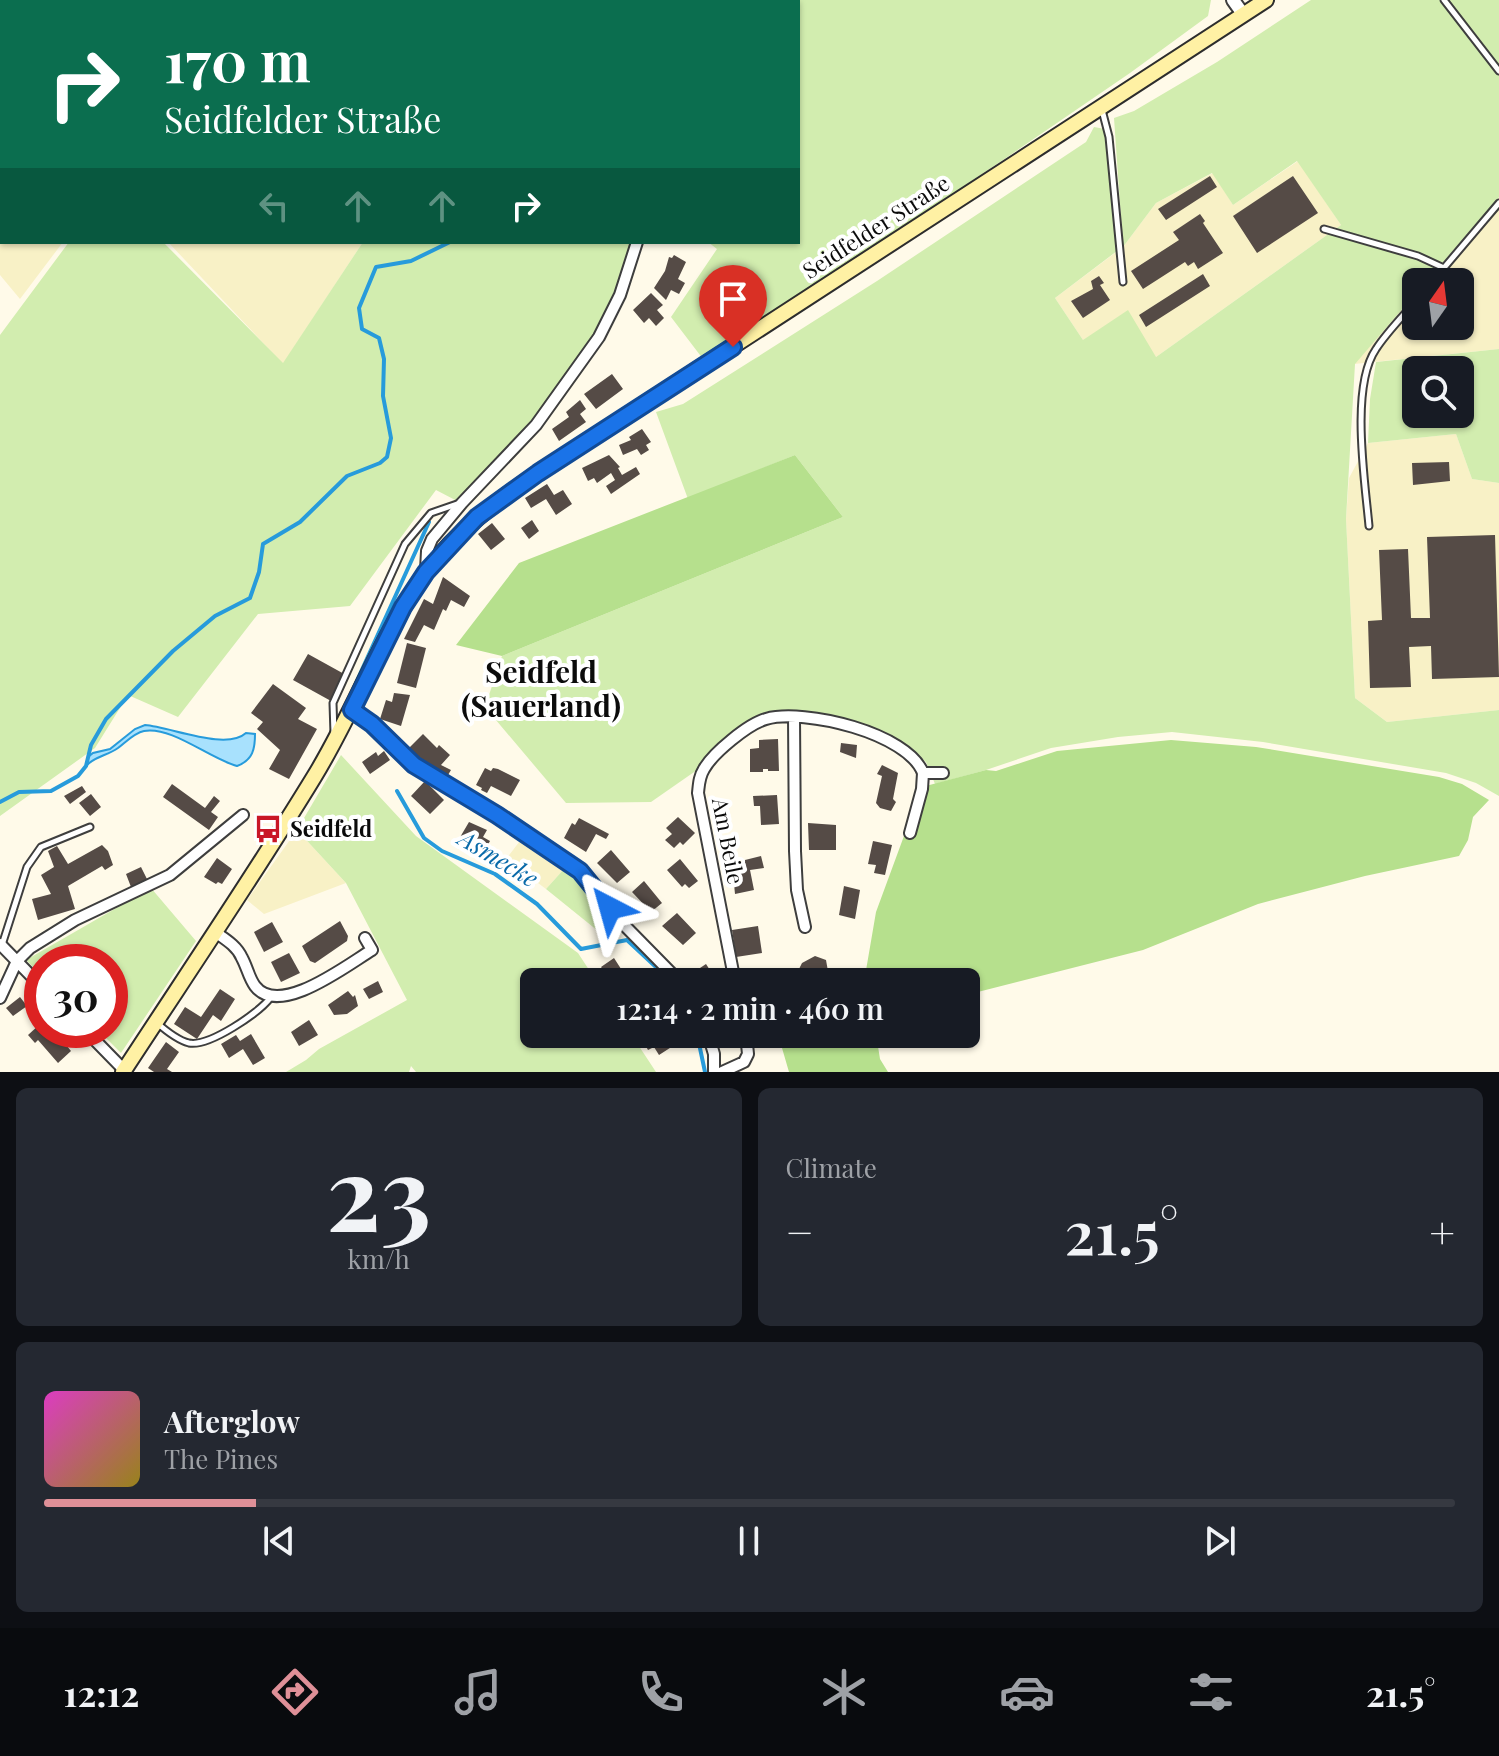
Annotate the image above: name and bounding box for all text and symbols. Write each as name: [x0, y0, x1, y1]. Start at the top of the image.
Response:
text: 170 m: [164, 22, 311, 97]
icon: right: [32, 32, 136, 136]
text: Seidfelder Straße: [164, 94, 441, 142]
street label: Seidfelder Straße: [796, 167, 955, 285]
icon: left: [252, 184, 296, 228]
icon: ahead: [336, 184, 380, 228]
icon: ahead: [420, 184, 464, 228]
icon: right: [504, 184, 548, 228]
pin: [699, 265, 767, 347]
north arrow: [1402, 268, 1474, 340]
map controls: [1402, 268, 1474, 428]
icon: arrive: [711, 277, 755, 321]
button: search: [1402, 356, 1474, 428]
district label: Seidfeld (Sauerland): [461, 651, 621, 725]
street label: Am Beile: [706, 794, 752, 887]
place label: Seidfeld: [290, 813, 372, 843]
bus stop icon: Seidfeld: [253, 814, 283, 844]
water label: Asmecke: [451, 820, 545, 893]
position arrow: [568, 866, 652, 950]
speed limit sign: 30: [24, 944, 128, 1048]
text: 12:14 · 2 min · 460 m: [616, 988, 884, 1028]
text: 23: [326, 1119, 431, 1258]
text: Climate: [786, 1150, 877, 1185]
text: 21.5°: [1065, 1190, 1179, 1270]
text: −: [786, 1201, 814, 1260]
text: +: [1429, 1201, 1455, 1260]
text: km/h: [348, 1241, 410, 1276]
text: Afterglow: [164, 1401, 300, 1441]
text: The Pines: [164, 1441, 278, 1476]
icon: previous: [257, 1519, 301, 1563]
icon: pause: [727, 1519, 771, 1563]
icon: next: [1198, 1519, 1242, 1563]
icon: directions: [267, 1664, 323, 1720]
icon: music: [450, 1664, 506, 1720]
icon: phone: [633, 1664, 689, 1720]
icon: climate: [816, 1664, 872, 1720]
icon: car: [999, 1664, 1055, 1720]
icon: filters: [1183, 1664, 1239, 1720]
text: 12:12: [64, 1668, 139, 1716]
text: 21.5°: [1366, 1668, 1435, 1716]

